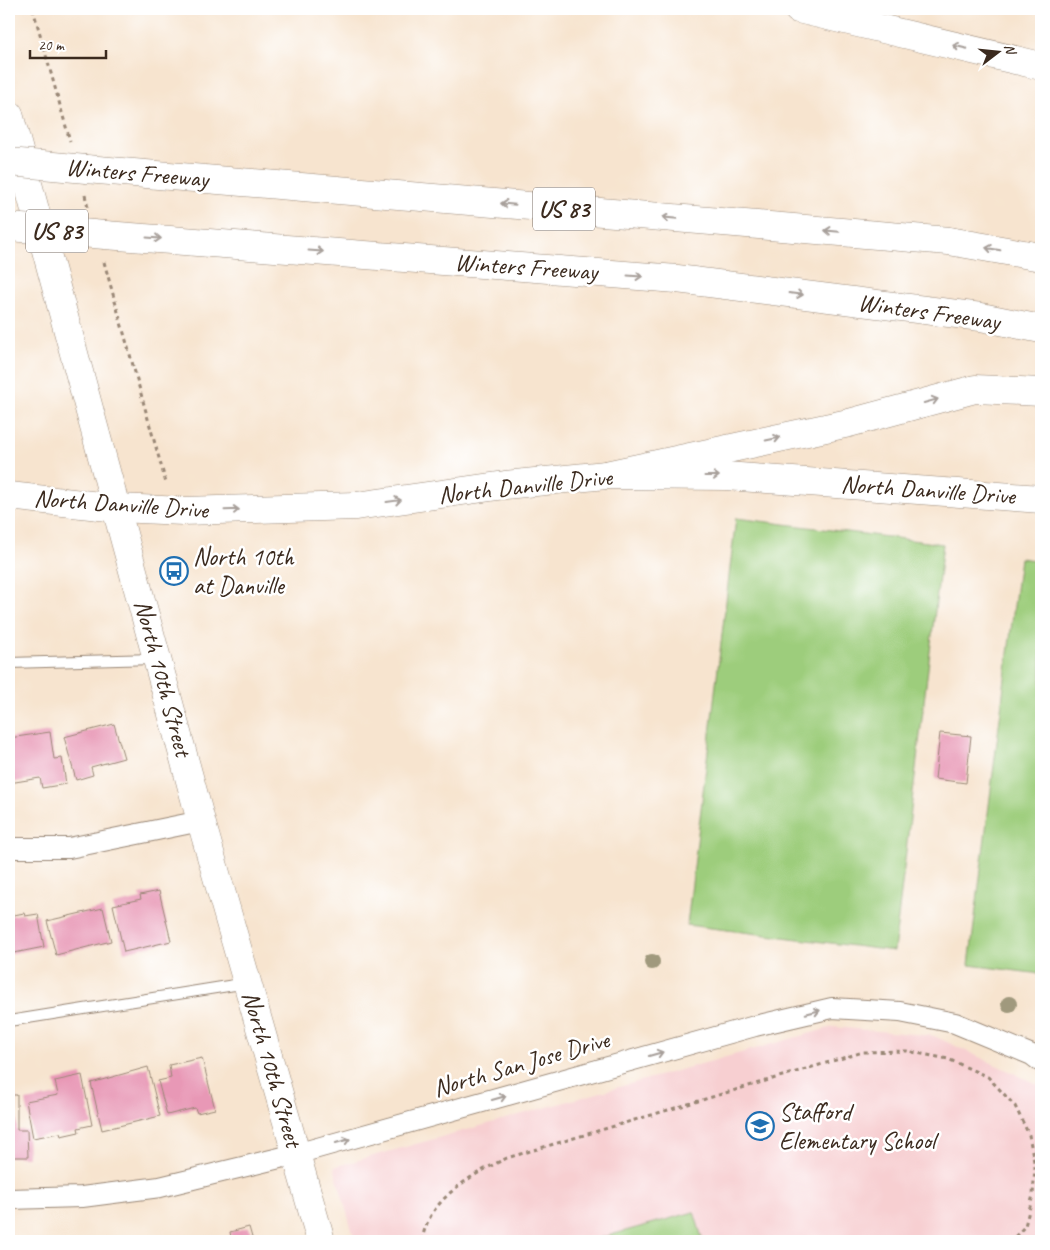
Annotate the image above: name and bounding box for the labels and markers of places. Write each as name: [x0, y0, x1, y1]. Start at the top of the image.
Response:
place label: North 10th at Danville: [193, 541, 295, 602]
bus stop icon: North 10th at Danville: [159, 556, 189, 586]
place label: Stafford Elementary School: [779, 1096, 940, 1157]
school or university icon: Stafford Elementary School: [745, 1111, 775, 1141]

